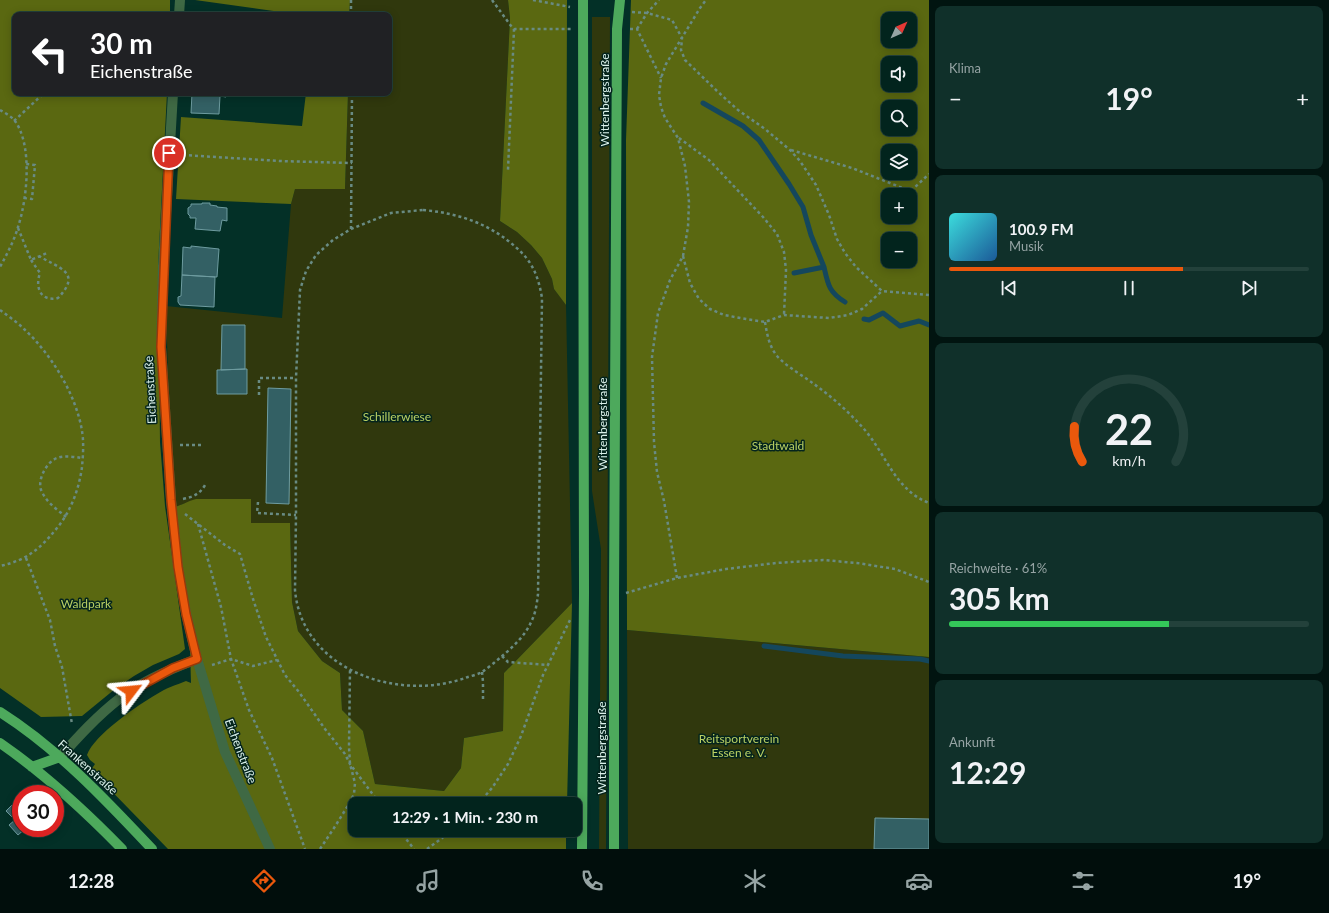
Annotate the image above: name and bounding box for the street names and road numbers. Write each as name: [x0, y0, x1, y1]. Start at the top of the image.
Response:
street label: Wittenbergstraße: [597, 53, 612, 147]
street label: Eichenstraße: [141, 356, 159, 424]
street label: Wittenbergstraße: [595, 377, 610, 471]
street label: Wittenbergstraße: [594, 701, 609, 795]
street label: Eichenstraße: [222, 716, 260, 786]
street label: Frankenstraße: [55, 736, 121, 798]

